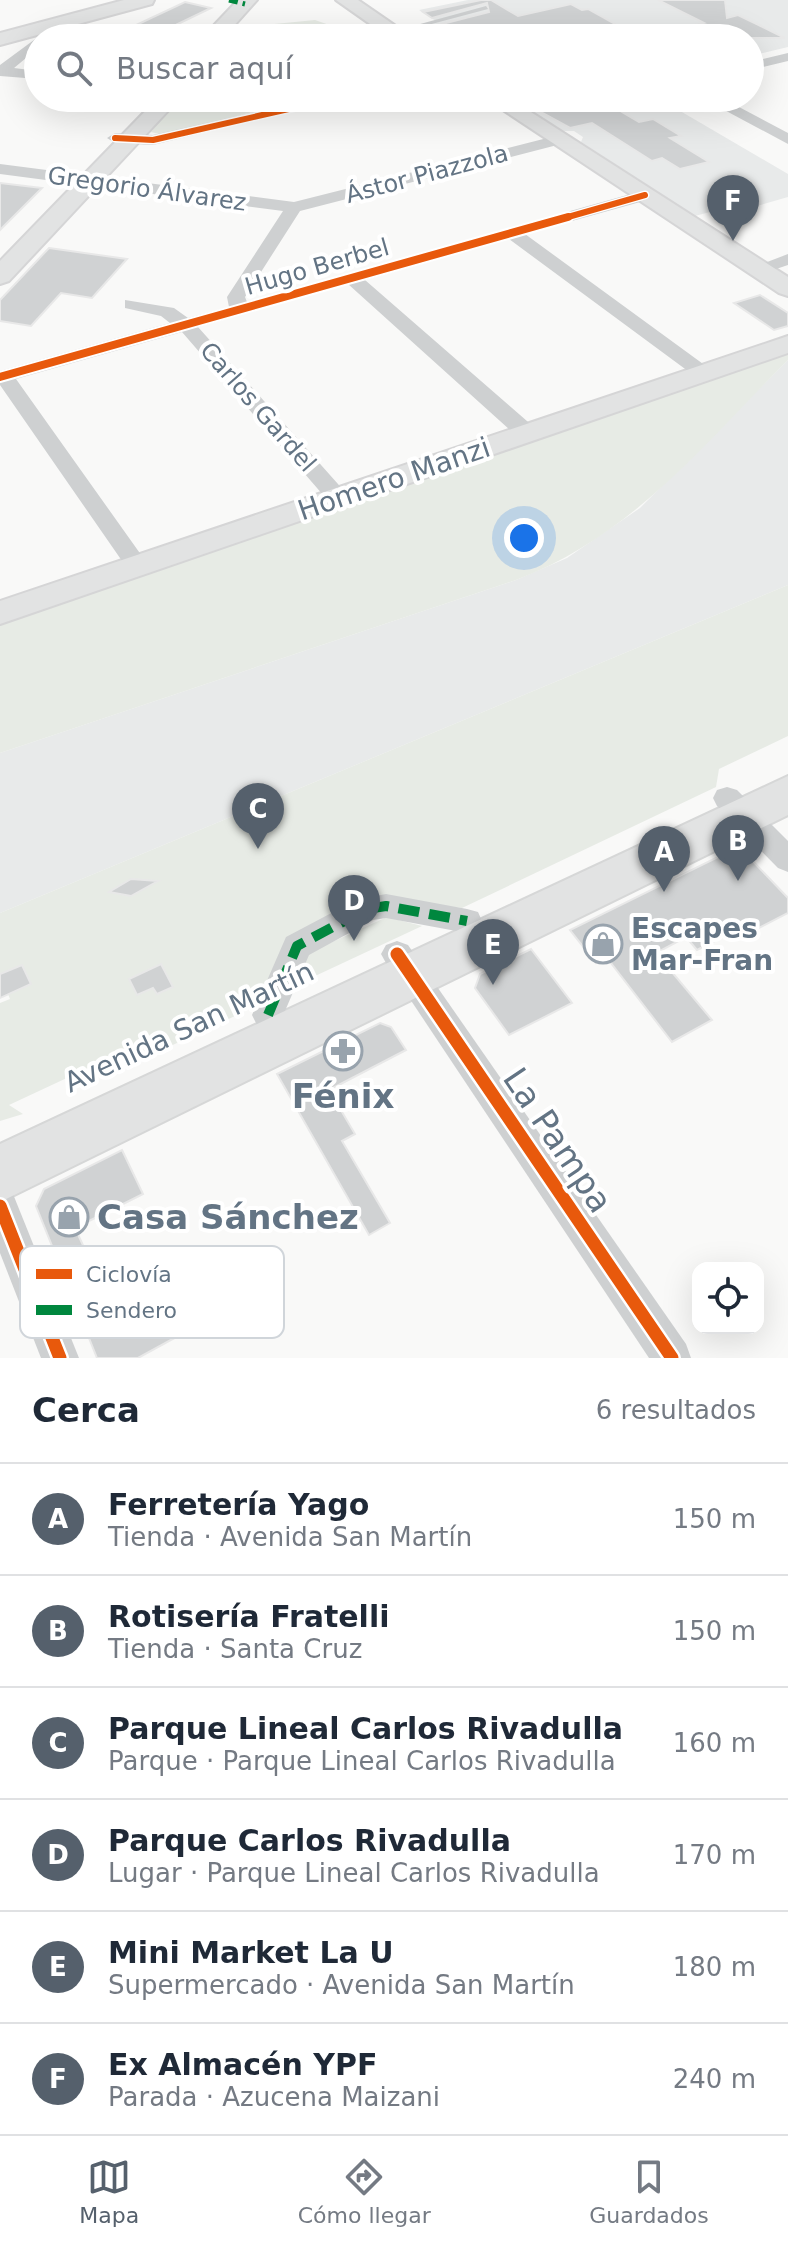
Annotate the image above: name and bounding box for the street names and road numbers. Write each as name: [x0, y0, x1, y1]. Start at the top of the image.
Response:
street label: Ástor Piazzola: [342, 138, 511, 209]
street label: Gregorio Álvarez: [46, 160, 248, 217]
street label: Hugo Berbel: [242, 233, 392, 301]
street label: Carlos Gardel: [194, 337, 322, 477]
street label: Homero Manzi: [294, 431, 494, 527]
street label: Avenida San Martín: [59, 955, 319, 1099]
street label: La Pampa: [495, 1060, 621, 1220]

